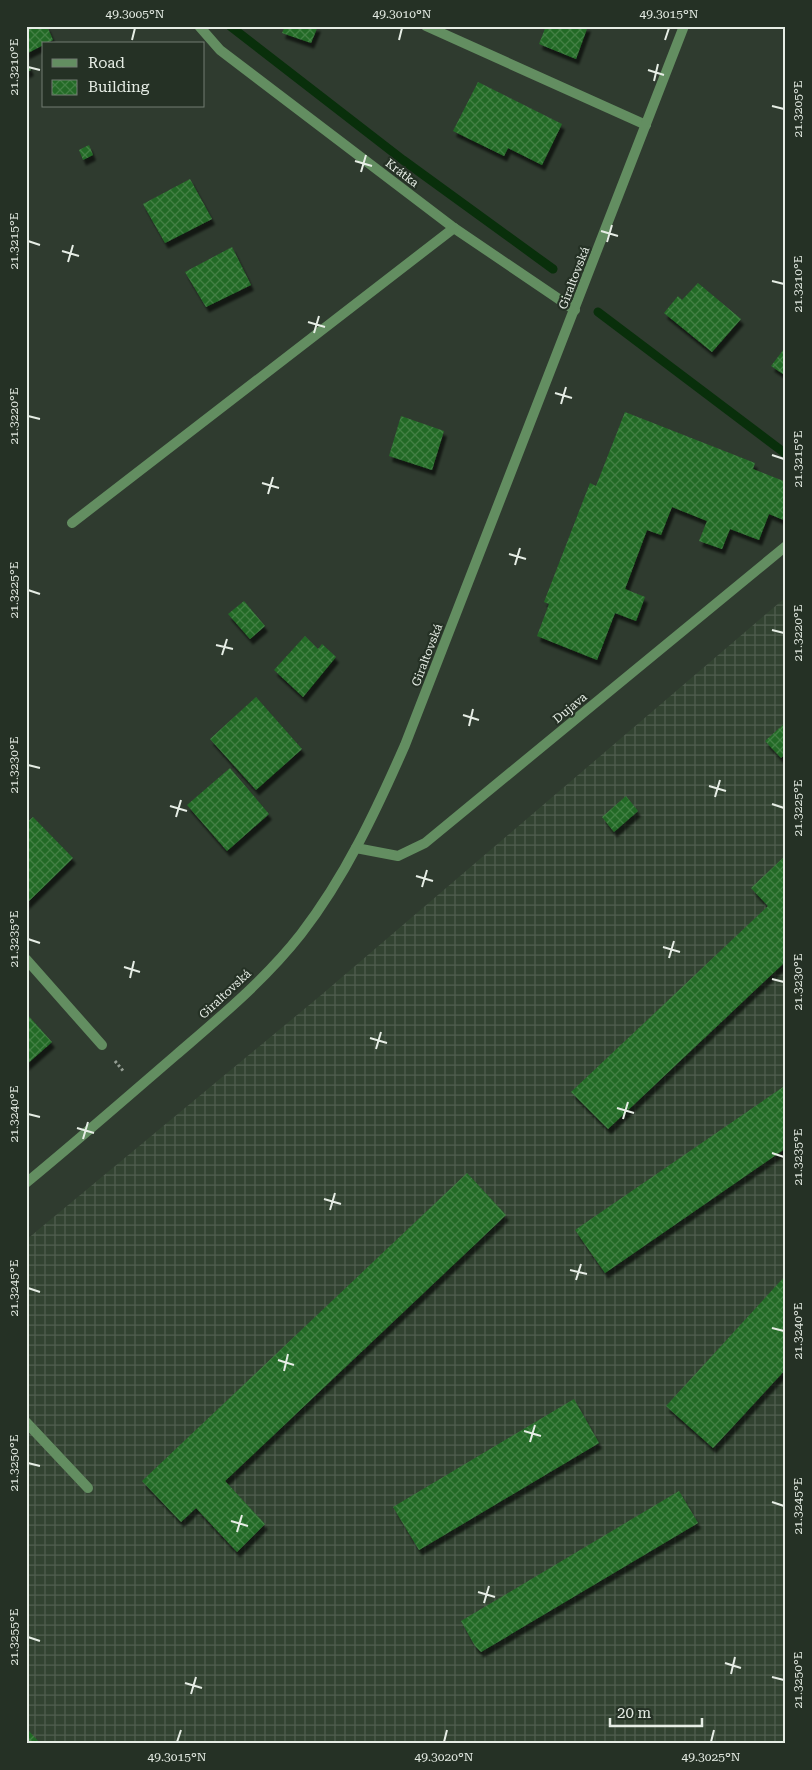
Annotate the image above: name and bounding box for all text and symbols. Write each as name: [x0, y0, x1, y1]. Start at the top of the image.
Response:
text: 49.3005°N: [106, 7, 165, 21]
text: 49.3010°N: [373, 7, 432, 21]
text: 49.3015°N: [640, 7, 699, 21]
text: 21.3210°E: [7, 39, 21, 95]
legend: [42, 42, 205, 108]
text: Road: [88, 54, 125, 72]
text: Building: [88, 78, 150, 96]
text: 21.3205°E: [791, 81, 805, 137]
street label: Krátka: [383, 156, 422, 190]
text: 21.3215°E: [7, 213, 21, 269]
street label: Giraltovská: [556, 244, 593, 311]
text: 21.3210°E: [791, 256, 805, 312]
text: 21.3220°E: [7, 388, 21, 444]
text: 21.3215°E: [791, 431, 805, 487]
text: 21.3225°E: [7, 562, 21, 618]
text: 21.3220°E: [791, 605, 805, 661]
street label: Giraltovská: [409, 621, 446, 688]
street label: Dujava: [550, 690, 590, 726]
text: 21.3230°E: [7, 737, 21, 793]
text: 21.3225°E: [791, 780, 805, 836]
text: 21.3235°E: [7, 911, 21, 967]
text: 21.3230°E: [791, 954, 805, 1010]
street label: Giraltovská: [196, 966, 254, 1022]
text: 21.3240°E: [7, 1086, 21, 1142]
text: 21.3235°E: [791, 1129, 805, 1185]
text: 21.3245°E: [7, 1260, 21, 1316]
text: 21.3240°E: [791, 1303, 805, 1359]
text: 21.3250°E: [7, 1435, 21, 1491]
text: 21.3245°E: [791, 1478, 805, 1534]
text: 21.3255°E: [7, 1609, 21, 1665]
text: 21.3250°E: [791, 1652, 805, 1708]
scale bar: [610, 1695, 702, 1727]
text: 20 m: [617, 1704, 652, 1722]
text: 49.3015°N: [148, 1750, 207, 1764]
text: 49.3020°N: [415, 1750, 474, 1764]
text: 49.3025°N: [682, 1750, 741, 1764]

